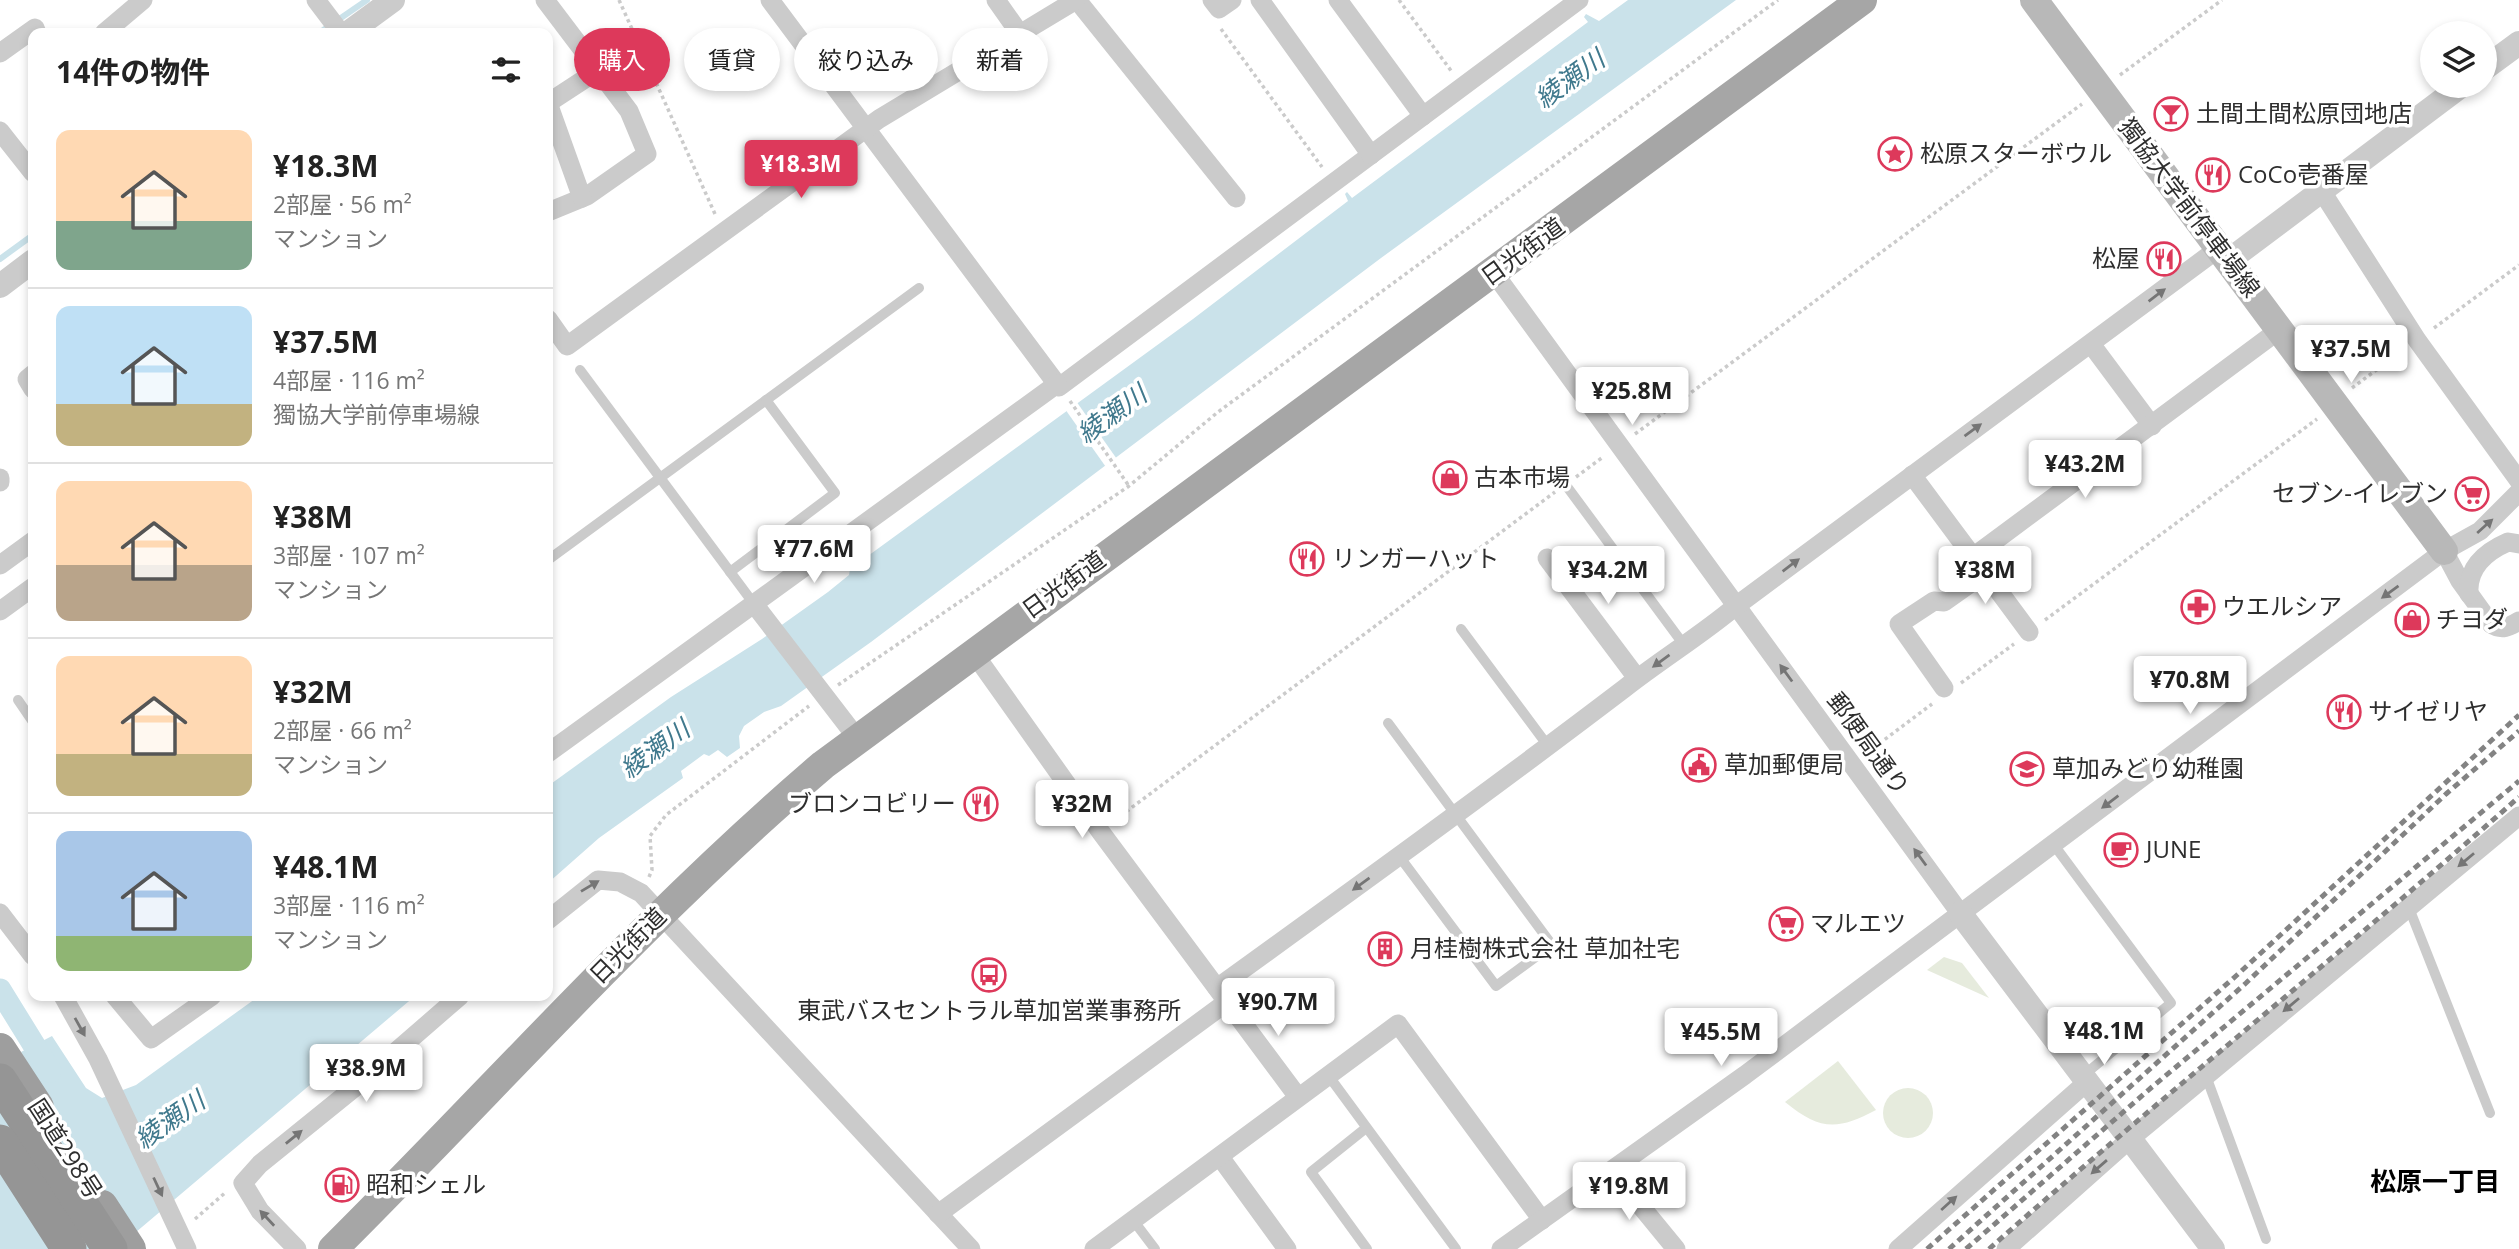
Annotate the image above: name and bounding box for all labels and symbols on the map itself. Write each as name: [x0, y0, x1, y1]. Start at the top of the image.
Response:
water label: 綾瀬川: [1527, 39, 1614, 116]
bar icon: 土間土間松原団地店: [2152, 95, 2190, 133]
place label: 土間土間松原団地店: [2196, 96, 2412, 129]
street label: 獨協大学前停車場線: [2112, 111, 2268, 303]
place icon: 松原スターボウル: [1876, 135, 1914, 173]
place label: 松原スターボウル: [1920, 136, 2112, 169]
pin: ¥18.3M: [744, 140, 858, 200]
restaurant icon: CoCo壱番屋: [2194, 156, 2232, 194]
place label: CoCo壱番屋: [2238, 157, 2369, 190]
street label: 日光街道: [1474, 209, 1571, 292]
restaurant icon: 松屋: [2145, 240, 2183, 278]
place label: 松屋: [2092, 241, 2140, 274]
one-way arrow: [2147, 288, 2166, 302]
pin: ¥37.5M: [2294, 326, 2408, 385]
pin: ¥25.8M: [1575, 368, 1689, 427]
water label: 綾瀬川: [1069, 374, 1156, 451]
one-way arrow: [1964, 423, 1982, 437]
pin: ¥43.2M: [2028, 440, 2142, 500]
shop icon: 古本市場: [1431, 459, 1469, 497]
place label: 古本市場: [1474, 460, 1570, 493]
supermarket icon: セブン-イレブン: [2453, 475, 2491, 513]
place label: セブン-イレブン: [2272, 476, 2448, 509]
one-way arrow: [2476, 519, 2493, 534]
pin: ¥77.6M: [757, 526, 871, 585]
restaurant icon: リンガーハット: [1288, 540, 1326, 578]
place label: リンガーハット: [1332, 541, 1500, 574]
street label: 日光街道: [1015, 542, 1112, 625]
pin: ¥34.2M: [1551, 546, 1665, 606]
pin: ¥38M: [1944, 546, 2026, 606]
one-way arrow: [1781, 558, 1799, 573]
one-way arrow: [2380, 585, 2399, 599]
pharmacy icon: ウエルシア: [2179, 588, 2217, 626]
place label: ウエルシア: [2222, 589, 2342, 622]
shop icon: チヨダ: [2393, 601, 2431, 639]
place label: チヨダ: [2436, 602, 2508, 635]
one-way arrow: [1653, 653, 1671, 668]
pin: ¥70.8M: [2133, 656, 2247, 716]
one-way arrow: [1778, 665, 1793, 683]
street label: 郵便局通り: [1821, 685, 1918, 801]
restaurant icon: サイゼリヤ: [2325, 693, 2363, 731]
place label: サイゼリヤ: [2368, 694, 2488, 727]
water label: 綾瀬川: [612, 709, 699, 786]
public building icon: 草加郵便局: [1680, 746, 1718, 784]
place label: 草加郵便局: [1724, 747, 1844, 780]
school or university icon: 草加みどり幼稚園: [2008, 750, 2046, 788]
place label: 草加みどり幼稚園: [2052, 751, 2244, 784]
pin: ¥32M: [1041, 780, 1123, 840]
restaurant icon: ブロンコビリー: [962, 785, 1000, 823]
place label: ブロンコビリー: [788, 786, 956, 819]
one-way arrow: [2101, 795, 2119, 809]
cafe icon: JUNE: [2102, 831, 2140, 869]
place label: JUNE: [2144, 832, 2201, 865]
one-way arrow: [1913, 848, 1927, 866]
one-way arrow: [2458, 852, 2475, 867]
one-way arrow: [1352, 877, 1370, 891]
one-way arrow: [581, 880, 600, 892]
street label: 日光街道: [581, 899, 673, 991]
supermarket icon: マルエツ: [1767, 905, 1805, 943]
place label: マルエツ: [1810, 906, 1906, 939]
building icon: 月桂樹株式会社 草加社宅: [1366, 930, 1404, 968]
place label: 月桂樹株式会社 草加社宅: [1410, 931, 1680, 964]
bus stop icon: 東武バスセントラル草加営業事務所: [970, 956, 1008, 994]
pin: ¥90.7M: [1221, 978, 1335, 1038]
place label: 東武バスセントラル草加営業事務所: [797, 993, 1181, 1026]
one-way arrow: [2283, 997, 2300, 1012]
pin: ¥48.1M: [2047, 1007, 2161, 1067]
pin: ¥45.5M: [1664, 1009, 1778, 1068]
one-way arrow: [74, 1018, 86, 1037]
pin: ¥38.9M: [309, 1044, 423, 1104]
water label: 綾瀬川: [127, 1080, 214, 1156]
street label: 国道298号: [22, 1092, 111, 1205]
one-way arrow: [285, 1130, 302, 1145]
one-way arrow: [2090, 1159, 2107, 1175]
pin: ¥19.8M: [1572, 1162, 1686, 1222]
district label: 松原一丁目: [2370, 1163, 2500, 1199]
fuel station icon: 昭和シェル: [323, 1166, 361, 1204]
place label: 昭和シェル: [366, 1167, 486, 1200]
one-way arrow: [153, 1177, 164, 1198]
one-way arrow: [1940, 1196, 1957, 1212]
one-way arrow: [260, 1210, 276, 1227]

